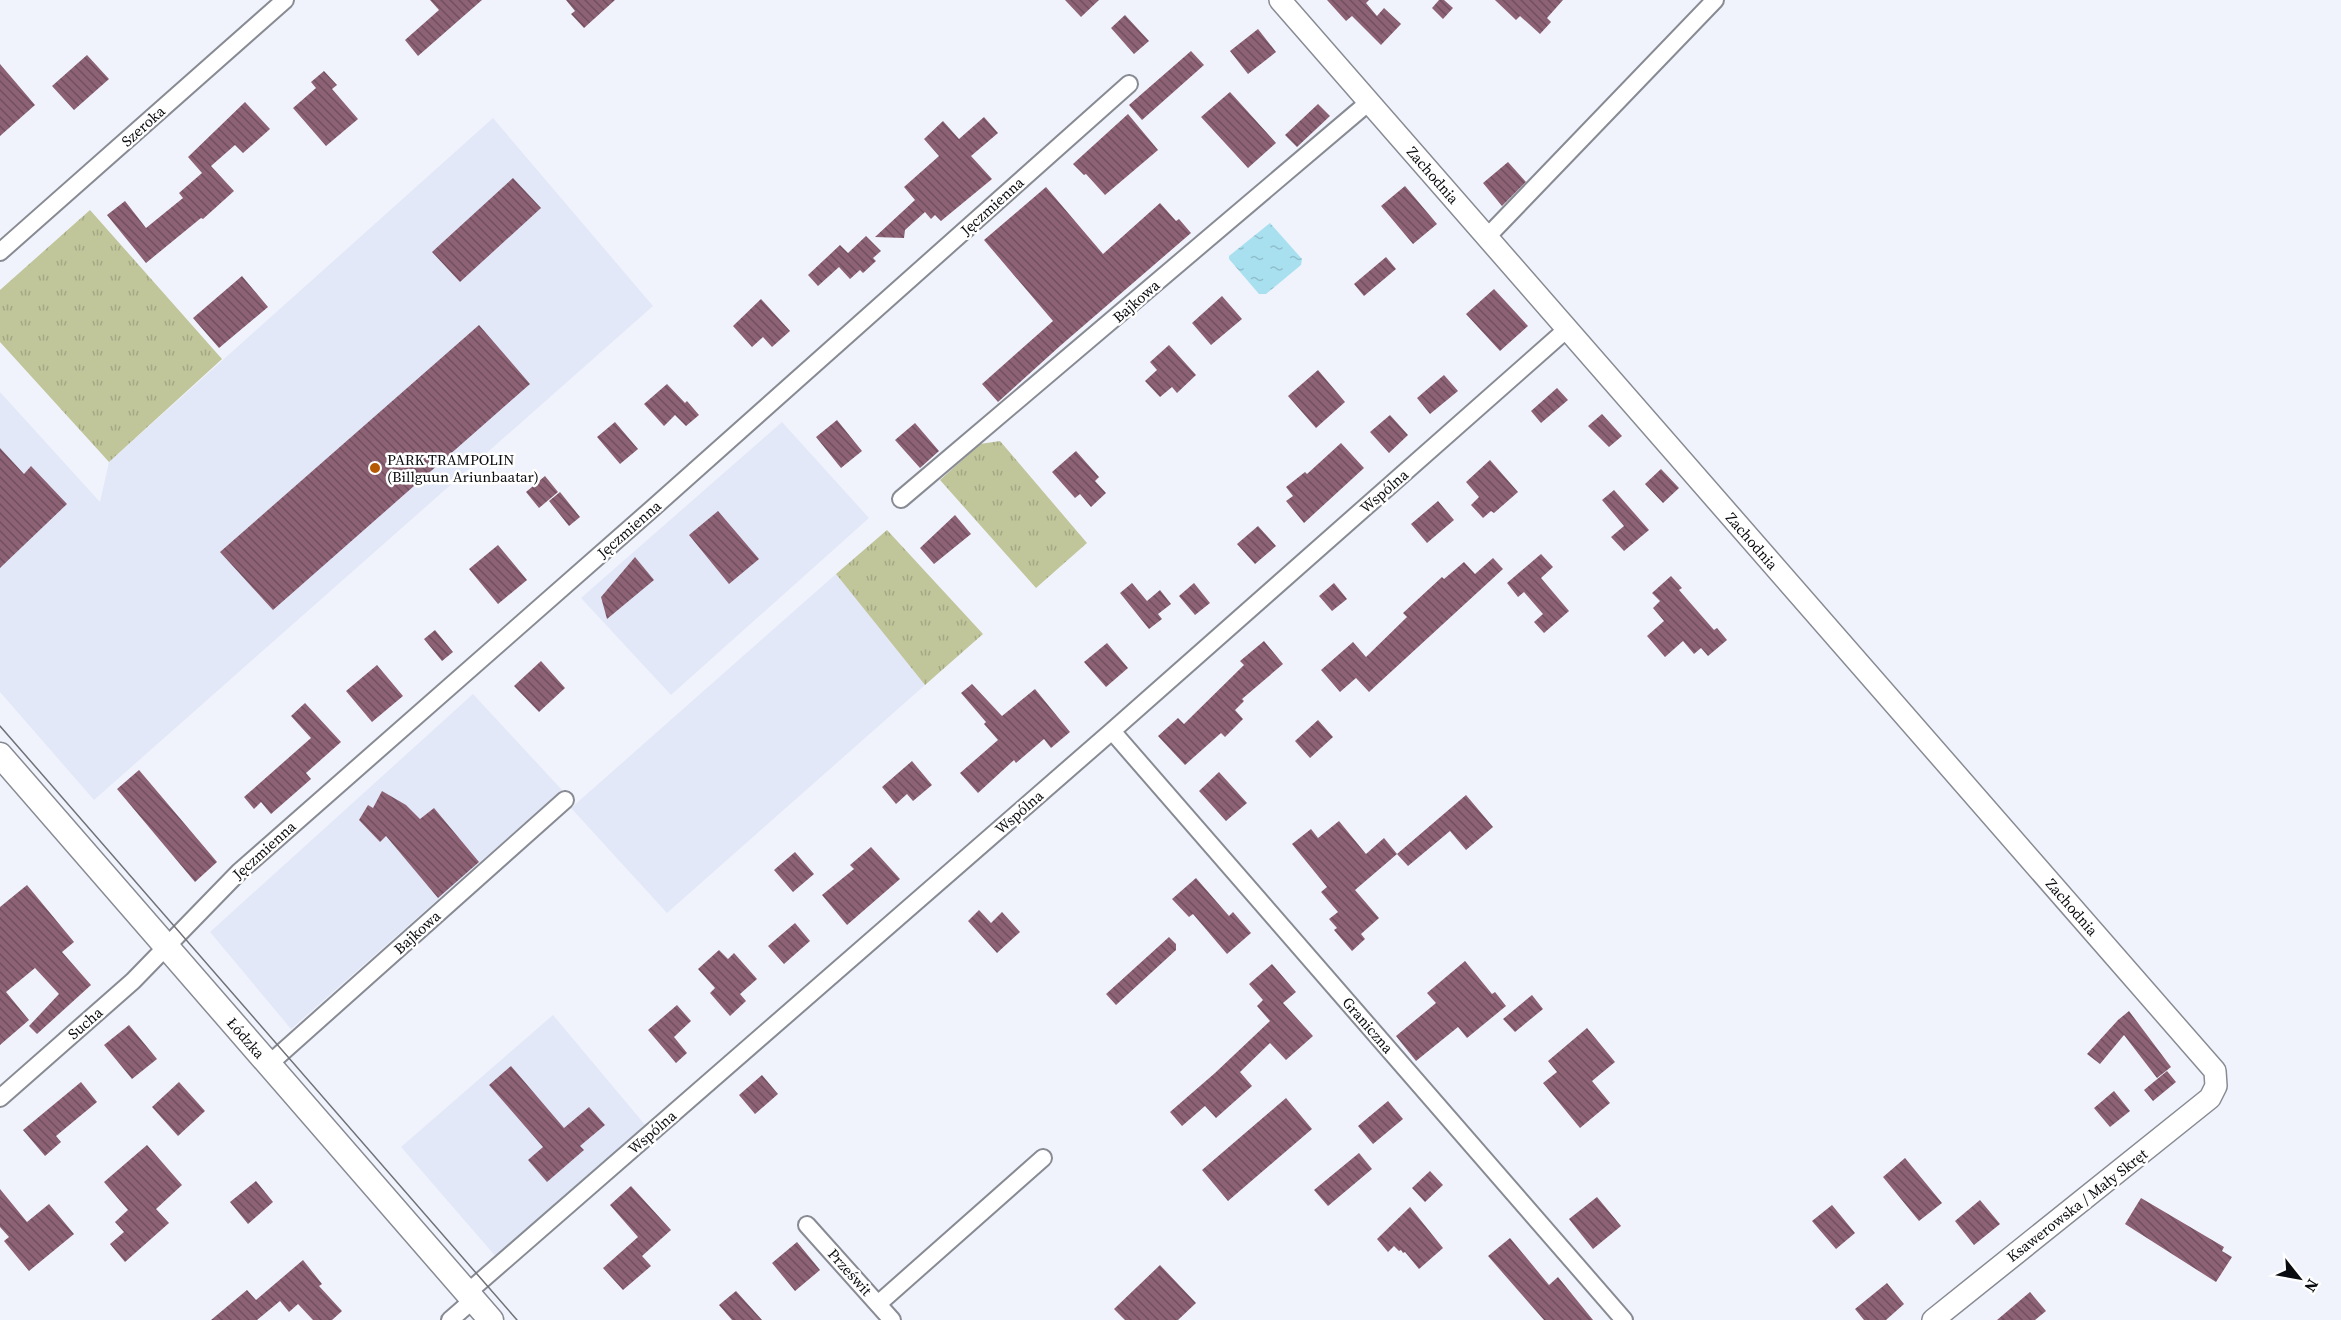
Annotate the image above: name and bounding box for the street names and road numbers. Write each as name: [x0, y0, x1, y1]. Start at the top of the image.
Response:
street label: Szeroka: [117, 100, 170, 151]
street label: Zachodnia: [1402, 142, 1464, 209]
street label: Jęczmienna: [955, 172, 1028, 241]
street label: Bajkowa: [1108, 274, 1164, 327]
street label: Wspólna: [1355, 464, 1413, 518]
street label: Jęczmienna: [592, 495, 666, 563]
street label: Zachodnia: [1721, 508, 1783, 575]
street label: Wspólna: [990, 785, 1048, 839]
street label: Jęczmienna: [227, 816, 300, 885]
street label: Zachodnia: [2041, 874, 2103, 941]
street label: Bajkowa: [389, 905, 445, 959]
street label: Graniczna: [1338, 992, 1399, 1058]
street label: Sucha: [63, 1002, 107, 1044]
street label: Łódzka: [222, 1013, 270, 1063]
street label: Wspólna: [623, 1105, 681, 1159]
street label: Ksawerowska / Mały Skręt: [2002, 1143, 2152, 1267]
street label: Prześwit: [823, 1244, 877, 1300]

